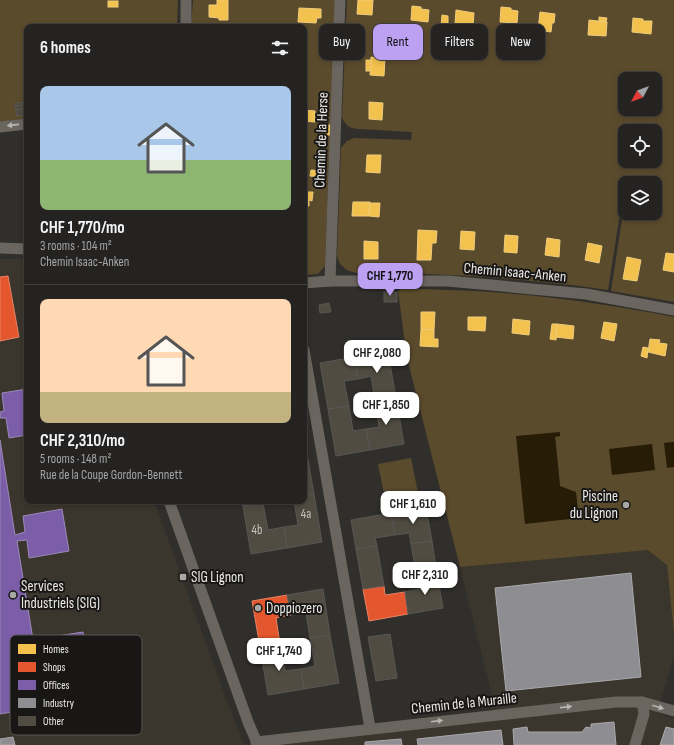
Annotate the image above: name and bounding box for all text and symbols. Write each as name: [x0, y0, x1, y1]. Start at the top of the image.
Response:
chip: Buy: [319, 24, 365, 60]
chip: Rent: [373, 24, 423, 60]
chip: Filters: [431, 24, 488, 60]
chip: New: [496, 24, 545, 60]
icon: filters: [269, 37, 291, 59]
text: 6 homes: [40, 38, 91, 58]
north arrow: [618, 72, 662, 116]
map controls: [618, 72, 662, 220]
street label: Chemin de la Herse: [310, 92, 333, 188]
icon: home: [130, 112, 202, 184]
one-way arrow: [7, 122, 20, 128]
button: locate: [618, 124, 662, 168]
button: layers: [618, 176, 662, 220]
text: CHF 1,770/mo: [40, 218, 125, 238]
text: 3 rooms · 104 m²: [40, 238, 112, 254]
text: Chemin Isaac-Anken: [40, 254, 129, 270]
street label: Chemin Isaac-Anken: [463, 259, 567, 286]
pin: CHF 1,770: [344, 263, 436, 297]
text: CHF 1,770: [367, 268, 413, 284]
icon: home: [130, 325, 202, 397]
pin: CHF 2,080: [331, 340, 423, 374]
text: CHF 2,080: [353, 345, 401, 361]
pin: CHF 1,850: [340, 392, 432, 426]
text: CHF 1,850: [362, 397, 410, 413]
text: CHF 2,310/mo: [40, 431, 125, 451]
text: 5 rooms · 148 m²: [40, 451, 112, 467]
text: Rue de la Coupe Gordon-Bennett: [40, 467, 182, 483]
place label: Piscine du Lignon: [570, 487, 618, 523]
pin: CHF 1,610: [367, 491, 459, 525]
text: CHF 1,610: [390, 496, 436, 512]
marker: Piscine du Lignon: [621, 500, 631, 510]
house number: 4a: [301, 506, 311, 522]
house number: 4b: [252, 522, 262, 538]
pin: CHF 2,310: [379, 562, 471, 596]
text: CHF 2,310: [402, 567, 448, 583]
place label: SIG Lignon: [191, 568, 244, 587]
marker: SIG Lignon: [178, 572, 188, 582]
place label: Services Industriels (SIG): [21, 577, 100, 613]
marker: Services Industriels (SIG): [8, 590, 18, 600]
place label: Doppiozero: [266, 599, 322, 618]
marker: Doppiozero: [253, 603, 263, 613]
legend: [10, 635, 142, 735]
pin: CHF 1,740: [233, 638, 325, 672]
text: Homes: [43, 643, 69, 656]
text: CHF 1,740: [256, 643, 302, 659]
text: Shops: [43, 661, 66, 674]
text: Offices: [43, 679, 70, 692]
street label: Chemin de la Muraille: [410, 689, 518, 718]
text: Industry: [43, 697, 75, 710]
one-way arrow: [560, 704, 572, 711]
one-way arrow: [652, 704, 664, 710]
text: Other: [43, 715, 64, 728]
one-way arrow: [431, 718, 443, 724]

